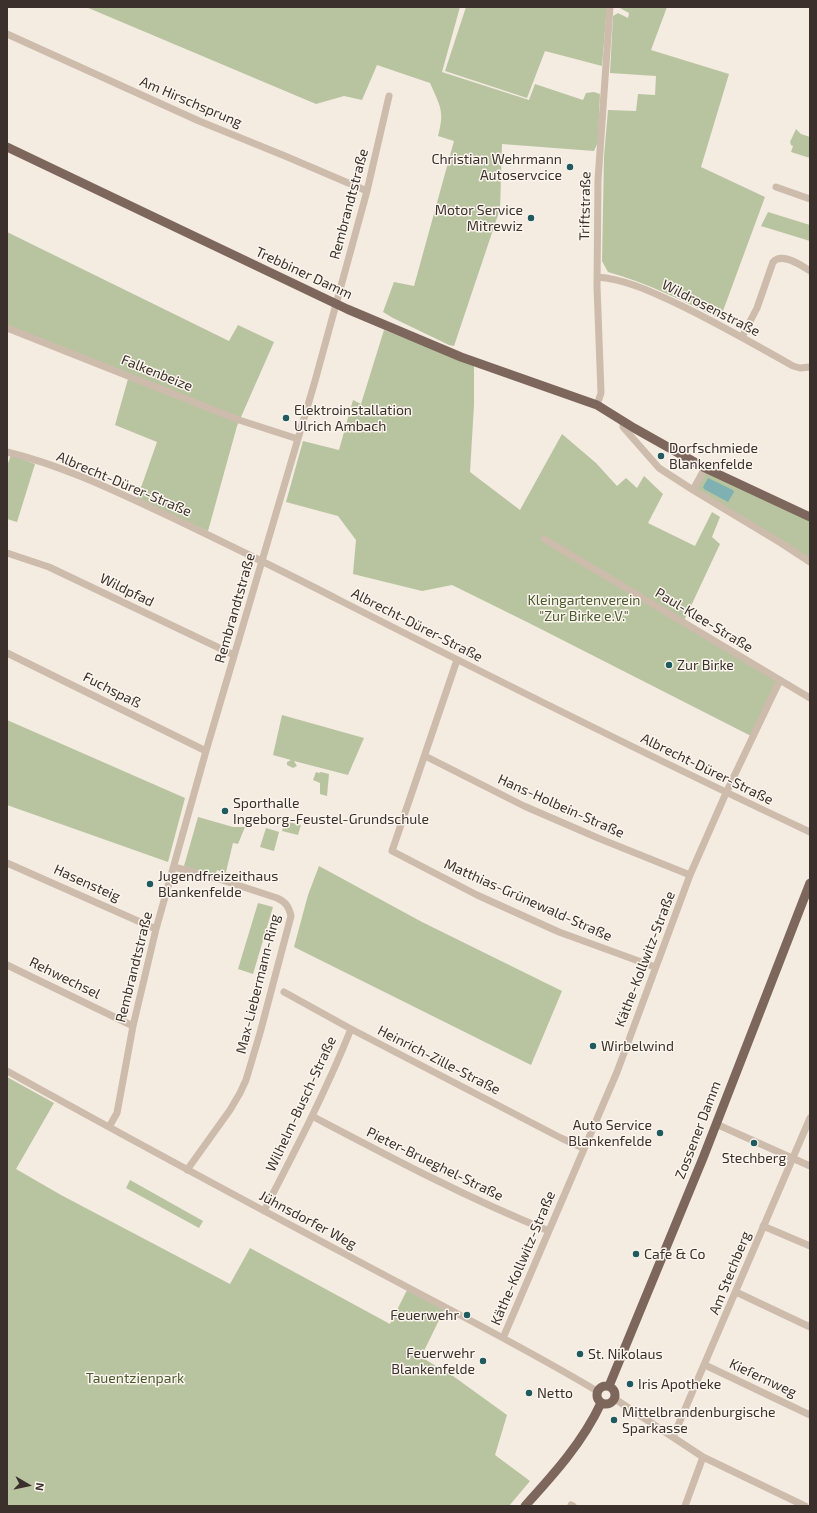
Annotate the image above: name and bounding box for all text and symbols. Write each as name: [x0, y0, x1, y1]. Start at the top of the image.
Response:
street label: Am Hirschsprung: [137, 73, 245, 131]
street label: Rembrandtstraße: [326, 147, 372, 261]
place label: Christian Wehrmann Autoservcice: [431, 151, 562, 184]
marker: Christian Wehrmann Autoservcice: [565, 162, 575, 172]
street label: Triftstraße: [576, 171, 594, 241]
place label: Motor Service Mitrewiz: [435, 202, 523, 234]
marker: Motor Service Mitrewiz: [526, 213, 536, 223]
street label: Trebbiner Damm: [253, 243, 355, 303]
street label: Wildrosenstraße: [659, 276, 763, 340]
street label: Falkenbeize: [119, 351, 195, 395]
place label: Elektroinstallation Ulrich Ambach: [294, 402, 412, 434]
marker: Elektroinstallation Ulrich Ambach: [281, 413, 291, 423]
place label: Dorfschmiede Blankenfelde: [669, 440, 758, 472]
street label: Albrecht-Dürer-Straße: [54, 448, 194, 520]
marker: Dorfschmiede Blankenfelde: [656, 451, 666, 461]
street label: Rembrandtstraße: [211, 551, 259, 665]
street label: Wildpfad: [97, 570, 157, 610]
street label: Paul-Klee-Straße: [652, 584, 756, 656]
street label: Albrecht-Dürer-Straße: [349, 585, 485, 665]
park label: Kleingartenverein "Zur Birke e.V.": [528, 592, 640, 624]
place label: Zur Birke: [677, 657, 734, 673]
marker: Zur Birke: [664, 660, 674, 670]
street label: Fuchspaß: [80, 668, 144, 712]
street label: Albrecht-Dürer-Straße: [638, 730, 776, 808]
street label: Hans-Holbein-Straße: [495, 771, 627, 841]
place label: Sporthalle Ingeborg-Feustel-Grundschule: [233, 795, 429, 828]
marker: Sporthalle Ingeborg-Feustel-Grundschule: [220, 806, 230, 816]
street label: Matthias-Grünewald-Straße: [441, 855, 615, 945]
street label: Hasensteig: [51, 861, 123, 905]
place label: Jugendfreizeithaus Blankenfelde: [158, 868, 278, 900]
marker: Jugendfreizeithaus Blankenfelde: [145, 879, 155, 889]
street label: Käthe-Kollwitz-Straße: [611, 889, 679, 1029]
street label: Rembrandtstraße: [112, 910, 156, 1024]
street label: Max-Liebermann-Ring: [233, 912, 283, 1056]
street label: Rehwechsel: [27, 954, 103, 1002]
street label: Heinrich-Zille-Straße: [375, 1022, 503, 1098]
street label: Wilhelm-Busch-Straße: [262, 1034, 340, 1174]
place label: Wirbelwind: [601, 1038, 674, 1054]
marker: Wirbelwind: [588, 1041, 598, 1051]
street label: Zossener Damm: [672, 1079, 724, 1181]
place label: Auto Service Blankenfelde: [568, 1117, 652, 1150]
street label: Pieter-Brueghel-Straße: [364, 1124, 506, 1204]
marker: Auto Service Blankenfelde: [655, 1128, 665, 1138]
marker: Stechberg: [749, 1138, 759, 1148]
place label: Stechberg: [722, 1150, 786, 1166]
street label: Jühnsdorfer Weg: [257, 1187, 359, 1253]
street label: Käthe-Kollwitz-Straße: [487, 1188, 559, 1328]
street label: Am Stechberg: [706, 1229, 754, 1317]
place label: Cafe & Co: [644, 1246, 705, 1262]
marker: Cafe & Co: [631, 1249, 641, 1259]
place label: Feuerwehr: [390, 1307, 459, 1323]
marker: Feuerwehr: [462, 1310, 472, 1320]
place label: Feuerwehr Blankenfelde: [391, 1345, 475, 1378]
place label: St. Nikolaus: [588, 1346, 663, 1362]
marker: St. Nikolaus: [575, 1349, 585, 1359]
street label: Kiefernweg: [727, 1355, 799, 1401]
marker: Feuerwehr Blankenfelde: [478, 1356, 488, 1366]
park label: Tauentzienpark: [86, 1370, 184, 1386]
place label: Iris Apotheke: [638, 1376, 721, 1392]
marker: Iris Apotheke: [625, 1379, 635, 1389]
place label: Netto: [537, 1385, 573, 1401]
marker: Netto: [524, 1388, 534, 1398]
place label: Mittelbrandenburgische Sparkasse: [622, 1404, 776, 1436]
marker: Mittelbrandenburgische Sparkasse: [609, 1415, 619, 1425]
north arrow: [8, 1465, 48, 1505]
text: N: [33, 1482, 47, 1492]

